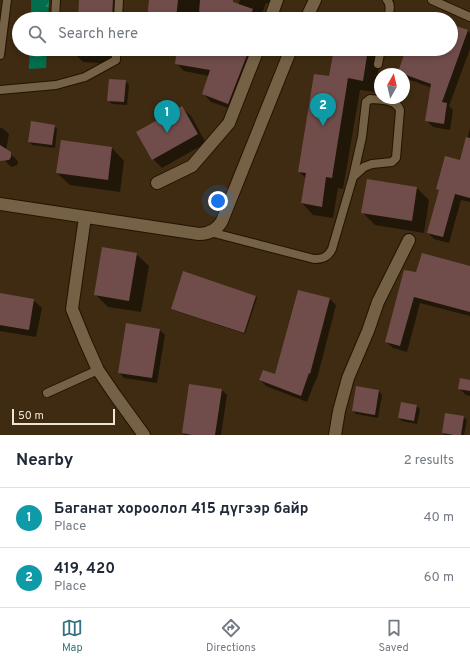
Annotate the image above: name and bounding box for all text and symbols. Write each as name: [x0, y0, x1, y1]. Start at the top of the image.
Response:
search box: [12, 12, 458, 56]
icon: search: [26, 23, 48, 45]
text: Search here: [58, 25, 138, 44]
north arrow: [374, 68, 410, 104]
pin: 2: [310, 93, 336, 126]
pin: 1: [154, 100, 180, 133]
your location: [208, 191, 228, 211]
scale bar: [12, 407, 115, 426]
text: 50 m: [18, 409, 44, 423]
text: Nearby: [16, 450, 73, 472]
text: 2 results: [404, 453, 454, 469]
text: Баганат хороолол 415 дүгээр байр: [54, 500, 309, 519]
text: 1: [26, 510, 32, 526]
text: 40 m: [424, 510, 454, 526]
text: Place: [54, 519, 86, 535]
text: 419, 420: [54, 560, 115, 579]
text: 2: [25, 570, 33, 586]
text: 60 m: [424, 570, 454, 586]
text: Place: [54, 579, 86, 595]
tab: Map: [61, 617, 83, 655]
tab: Directions: [206, 617, 256, 655]
tab: Saved: [378, 617, 409, 655]

